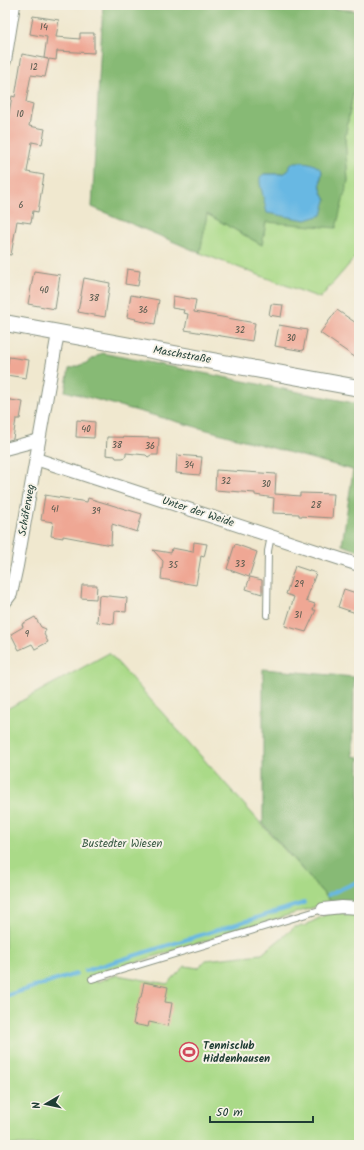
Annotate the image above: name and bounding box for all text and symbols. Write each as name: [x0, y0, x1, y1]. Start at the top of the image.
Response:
house number: 14: [40, 20, 48, 35]
house number: 12: [30, 60, 38, 75]
house number: 10: [16, 107, 24, 122]
house number: 6: [18, 198, 24, 213]
house number: 40: [39, 283, 49, 298]
house number: 38: [89, 291, 100, 306]
house number: 36: [138, 303, 148, 318]
house number: 32: [235, 323, 245, 338]
house number: 30: [286, 331, 296, 346]
street label: Maschstraße: [152, 341, 212, 369]
house number: 40: [81, 422, 91, 437]
house number: 38: [112, 438, 123, 453]
house number: 36: [145, 439, 155, 454]
house number: 34: [184, 458, 194, 473]
house number: 32: [221, 474, 231, 489]
house number: 30: [261, 477, 271, 492]
street label: Schäferweg: [14, 483, 40, 537]
street label: Unter der Weide: [160, 492, 236, 532]
house number: 28: [311, 498, 322, 513]
house number: 41: [51, 502, 59, 517]
house number: 39: [91, 504, 101, 519]
house number: 33: [235, 557, 245, 572]
house number: 35: [168, 558, 179, 573]
house number: 29: [294, 577, 304, 592]
house number: 31: [294, 608, 302, 623]
house number: 9: [25, 627, 30, 642]
park label: Bustedter Wiesen: [82, 835, 162, 853]
place label: Tennisclub Hiddenhausen: [203, 1037, 270, 1068]
sports icon: Tennisclub Hiddenhausen: [178, 1041, 200, 1063]
north arrow: [26, 1084, 66, 1124]
scale bar: [210, 1098, 313, 1124]
text: N: [28, 1101, 47, 1110]
text: 50 m: [216, 1103, 243, 1122]

